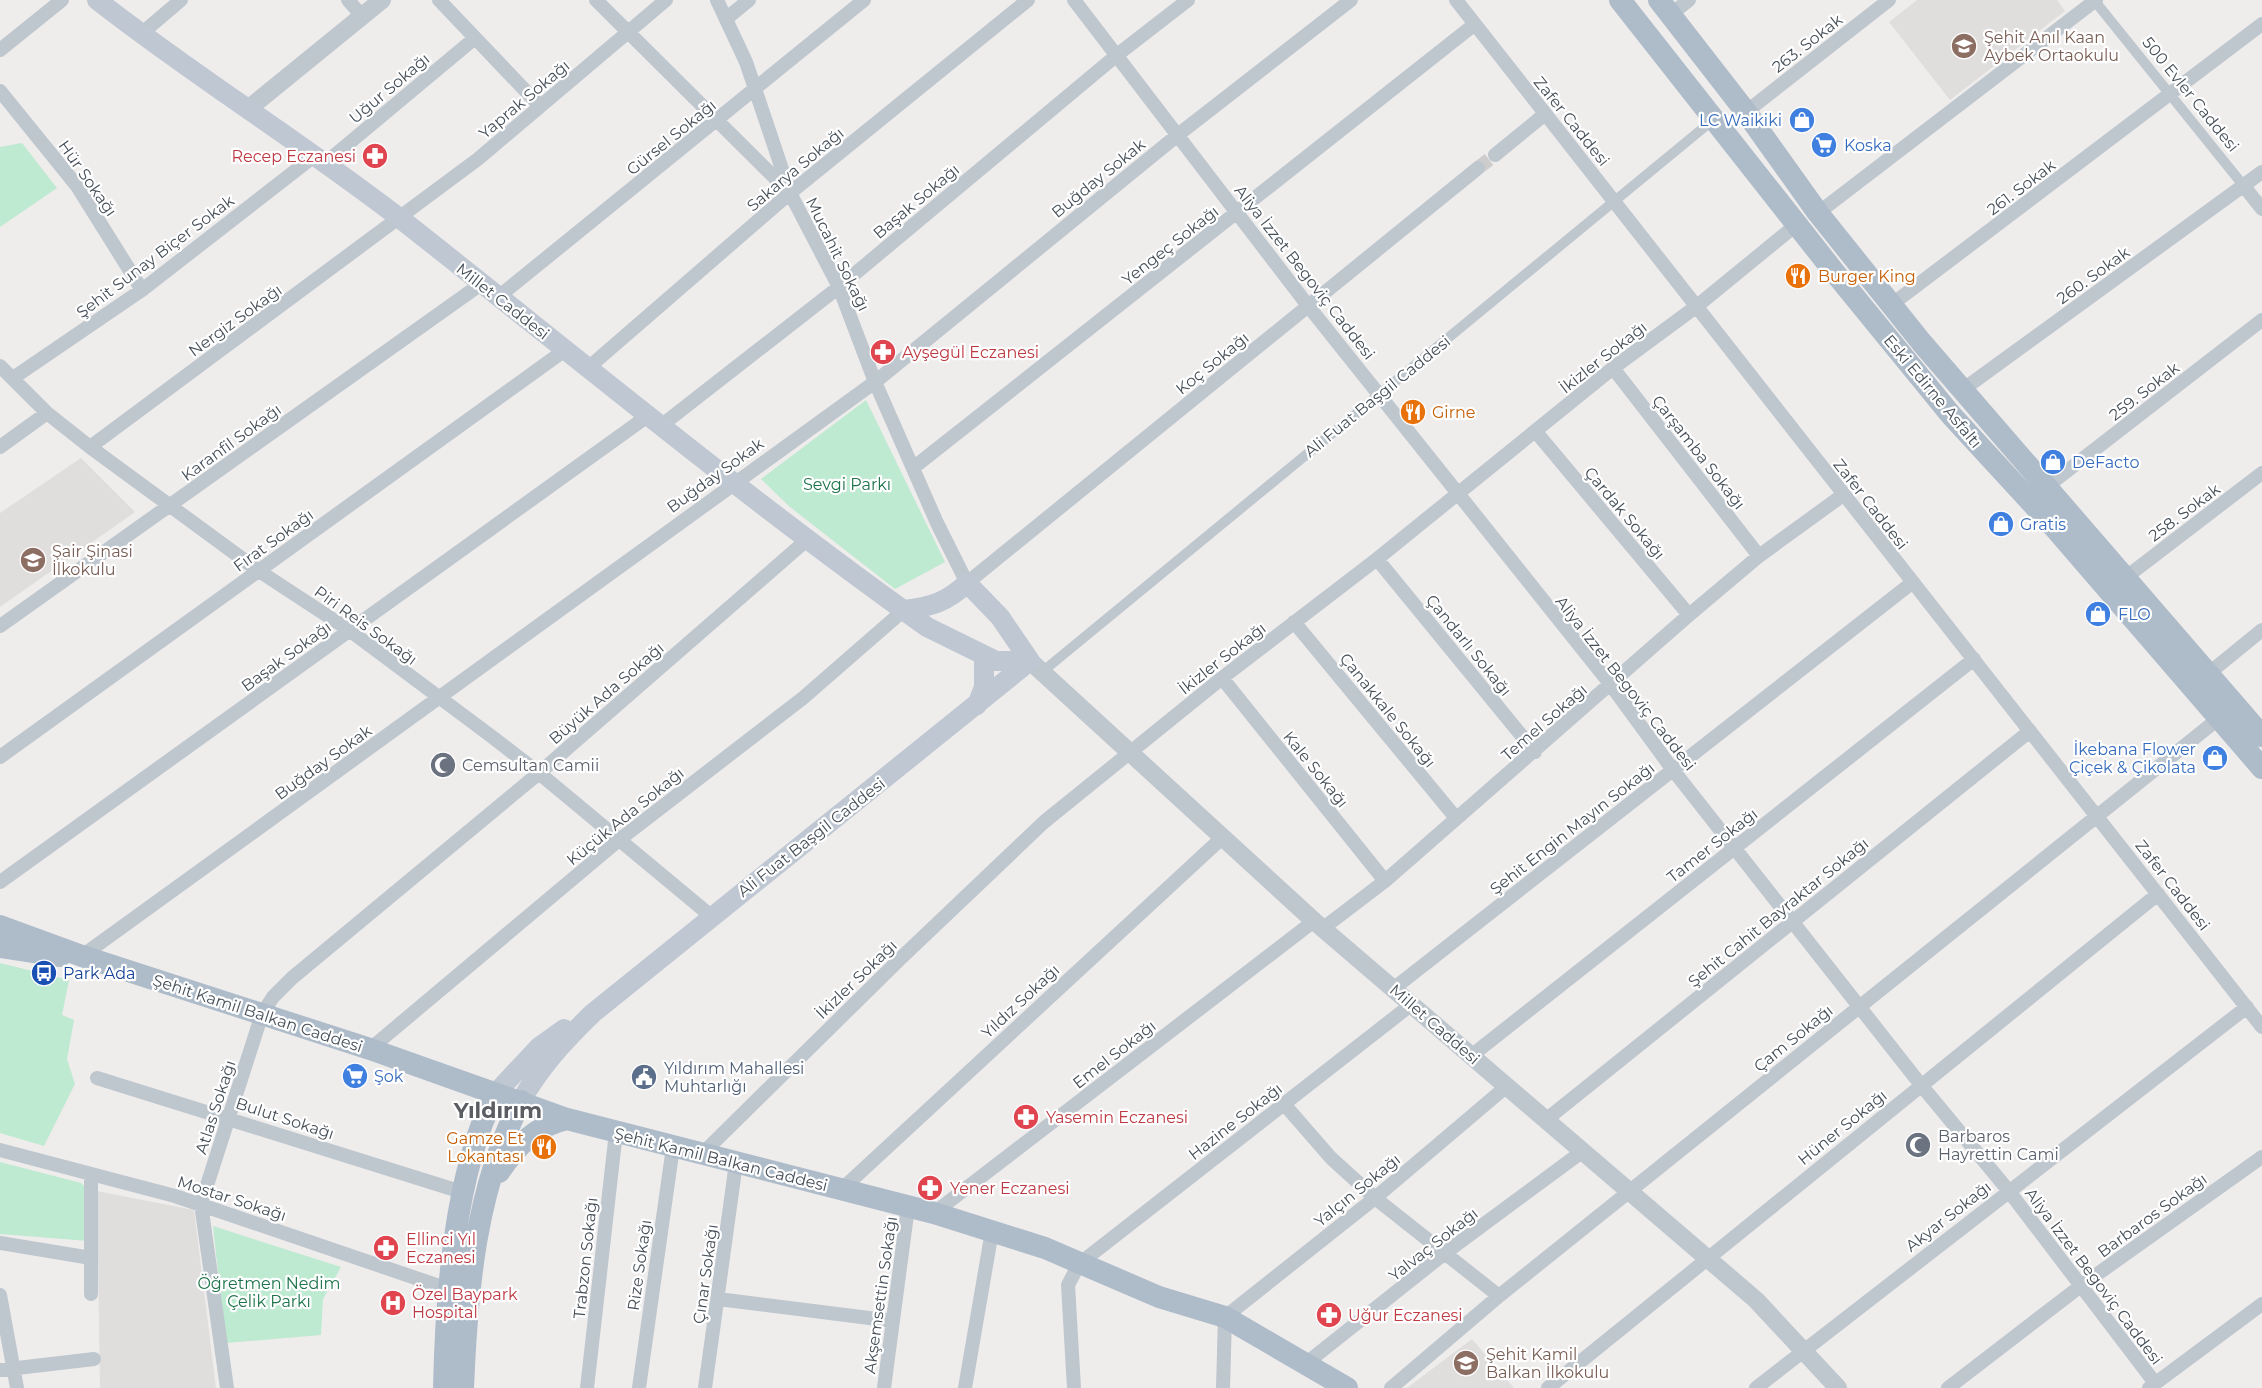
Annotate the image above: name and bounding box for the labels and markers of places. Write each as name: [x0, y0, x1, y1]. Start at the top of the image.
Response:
place label: Şehit Anıl Kaan Aybek Ortaokulu: [1984, 28, 2119, 65]
school or university icon: Şehit Anıl Kaan Aybek Ortaokulu: [1949, 31, 1979, 61]
shop icon: LC Waikiki: [1787, 105, 1817, 135]
place label: LC Waikiki: [1699, 111, 1782, 130]
supermarket icon: Koska: [1809, 130, 1839, 160]
place label: Koska: [1844, 136, 1892, 155]
pharmacy icon: Recep Eczanesi: [360, 141, 390, 171]
place label: Recep Eczanesi: [232, 147, 356, 166]
restaurant icon: Burger King: [1783, 261, 1813, 291]
place label: Burger King: [1818, 267, 1916, 286]
pharmacy icon: Ayşegül Eczanesi: [868, 337, 898, 367]
place label: Ayşegül Eczanesi: [902, 343, 1039, 362]
restaurant icon: Girne: [1398, 397, 1428, 427]
place label: Girne: [1432, 403, 1475, 422]
shop icon: DeFacto: [2038, 447, 2068, 477]
place label: DeFacto: [2072, 453, 2139, 472]
shop icon: Gratis: [1986, 509, 2016, 539]
place label: Gratis: [2020, 515, 2066, 534]
place label: Şair Şinasi İlkokulu: [52, 542, 133, 579]
school or university icon: Şair Şinasi İlkokulu: [18, 545, 48, 575]
shop icon: FLO: [2083, 599, 2113, 629]
place label: FLO: [2118, 605, 2151, 624]
place label: İkebana Flower Çiçek & Çikolata: [2069, 740, 2196, 777]
shop icon: İkebana Flower Çiçek & Çikolata: [2200, 743, 2230, 773]
mosque icon: Cemsultan Camii: [428, 750, 458, 780]
place label: Cemsultan Camii: [462, 756, 599, 775]
bus stop icon: Park Ada: [29, 958, 59, 988]
place label: Park Ada: [63, 964, 135, 983]
place label: Yıldırım Mahallesi Muhtarlığı: [664, 1059, 804, 1096]
supermarket icon: Şok: [340, 1061, 370, 1091]
public building icon: Yıldırım Mahallesi Muhtarlığı: [629, 1062, 659, 1092]
place label: Şok: [374, 1067, 404, 1086]
pharmacy icon: Yasemin Eczanesi: [1011, 1102, 1041, 1132]
place label: Yasemin Eczanesi: [1046, 1108, 1188, 1127]
place label: Barbaros Hayrettin Cami: [1938, 1127, 2059, 1164]
place label: Gamze Et Lokantası: [446, 1129, 524, 1166]
mosque icon: Barbaros Hayrettin Cami: [1903, 1130, 1933, 1160]
restaurant icon: Gamze Et Lokantası: [529, 1132, 559, 1162]
pharmacy icon: Yener Eczanesi: [915, 1173, 945, 1203]
place label: Yener Eczanesi: [950, 1179, 1070, 1198]
place label: Ellinci Yıl Eczanesi: [406, 1230, 476, 1267]
pharmacy icon: Ellinci Yıl Eczanesi: [371, 1233, 401, 1263]
place label: Özel Baypark Hospital: [412, 1284, 518, 1322]
hospital icon: Özel Baypark Hospital: [378, 1288, 408, 1318]
pharmacy icon: Uğur Eczanesi: [1314, 1300, 1344, 1330]
place label: Uğur Eczanesi: [1348, 1306, 1463, 1325]
place label: Şehit Kamil Balkan İlkokulu: [1486, 1345, 1609, 1382]
school or university icon: Şehit Kamil Balkan İlkokulu: [1451, 1348, 1481, 1378]

